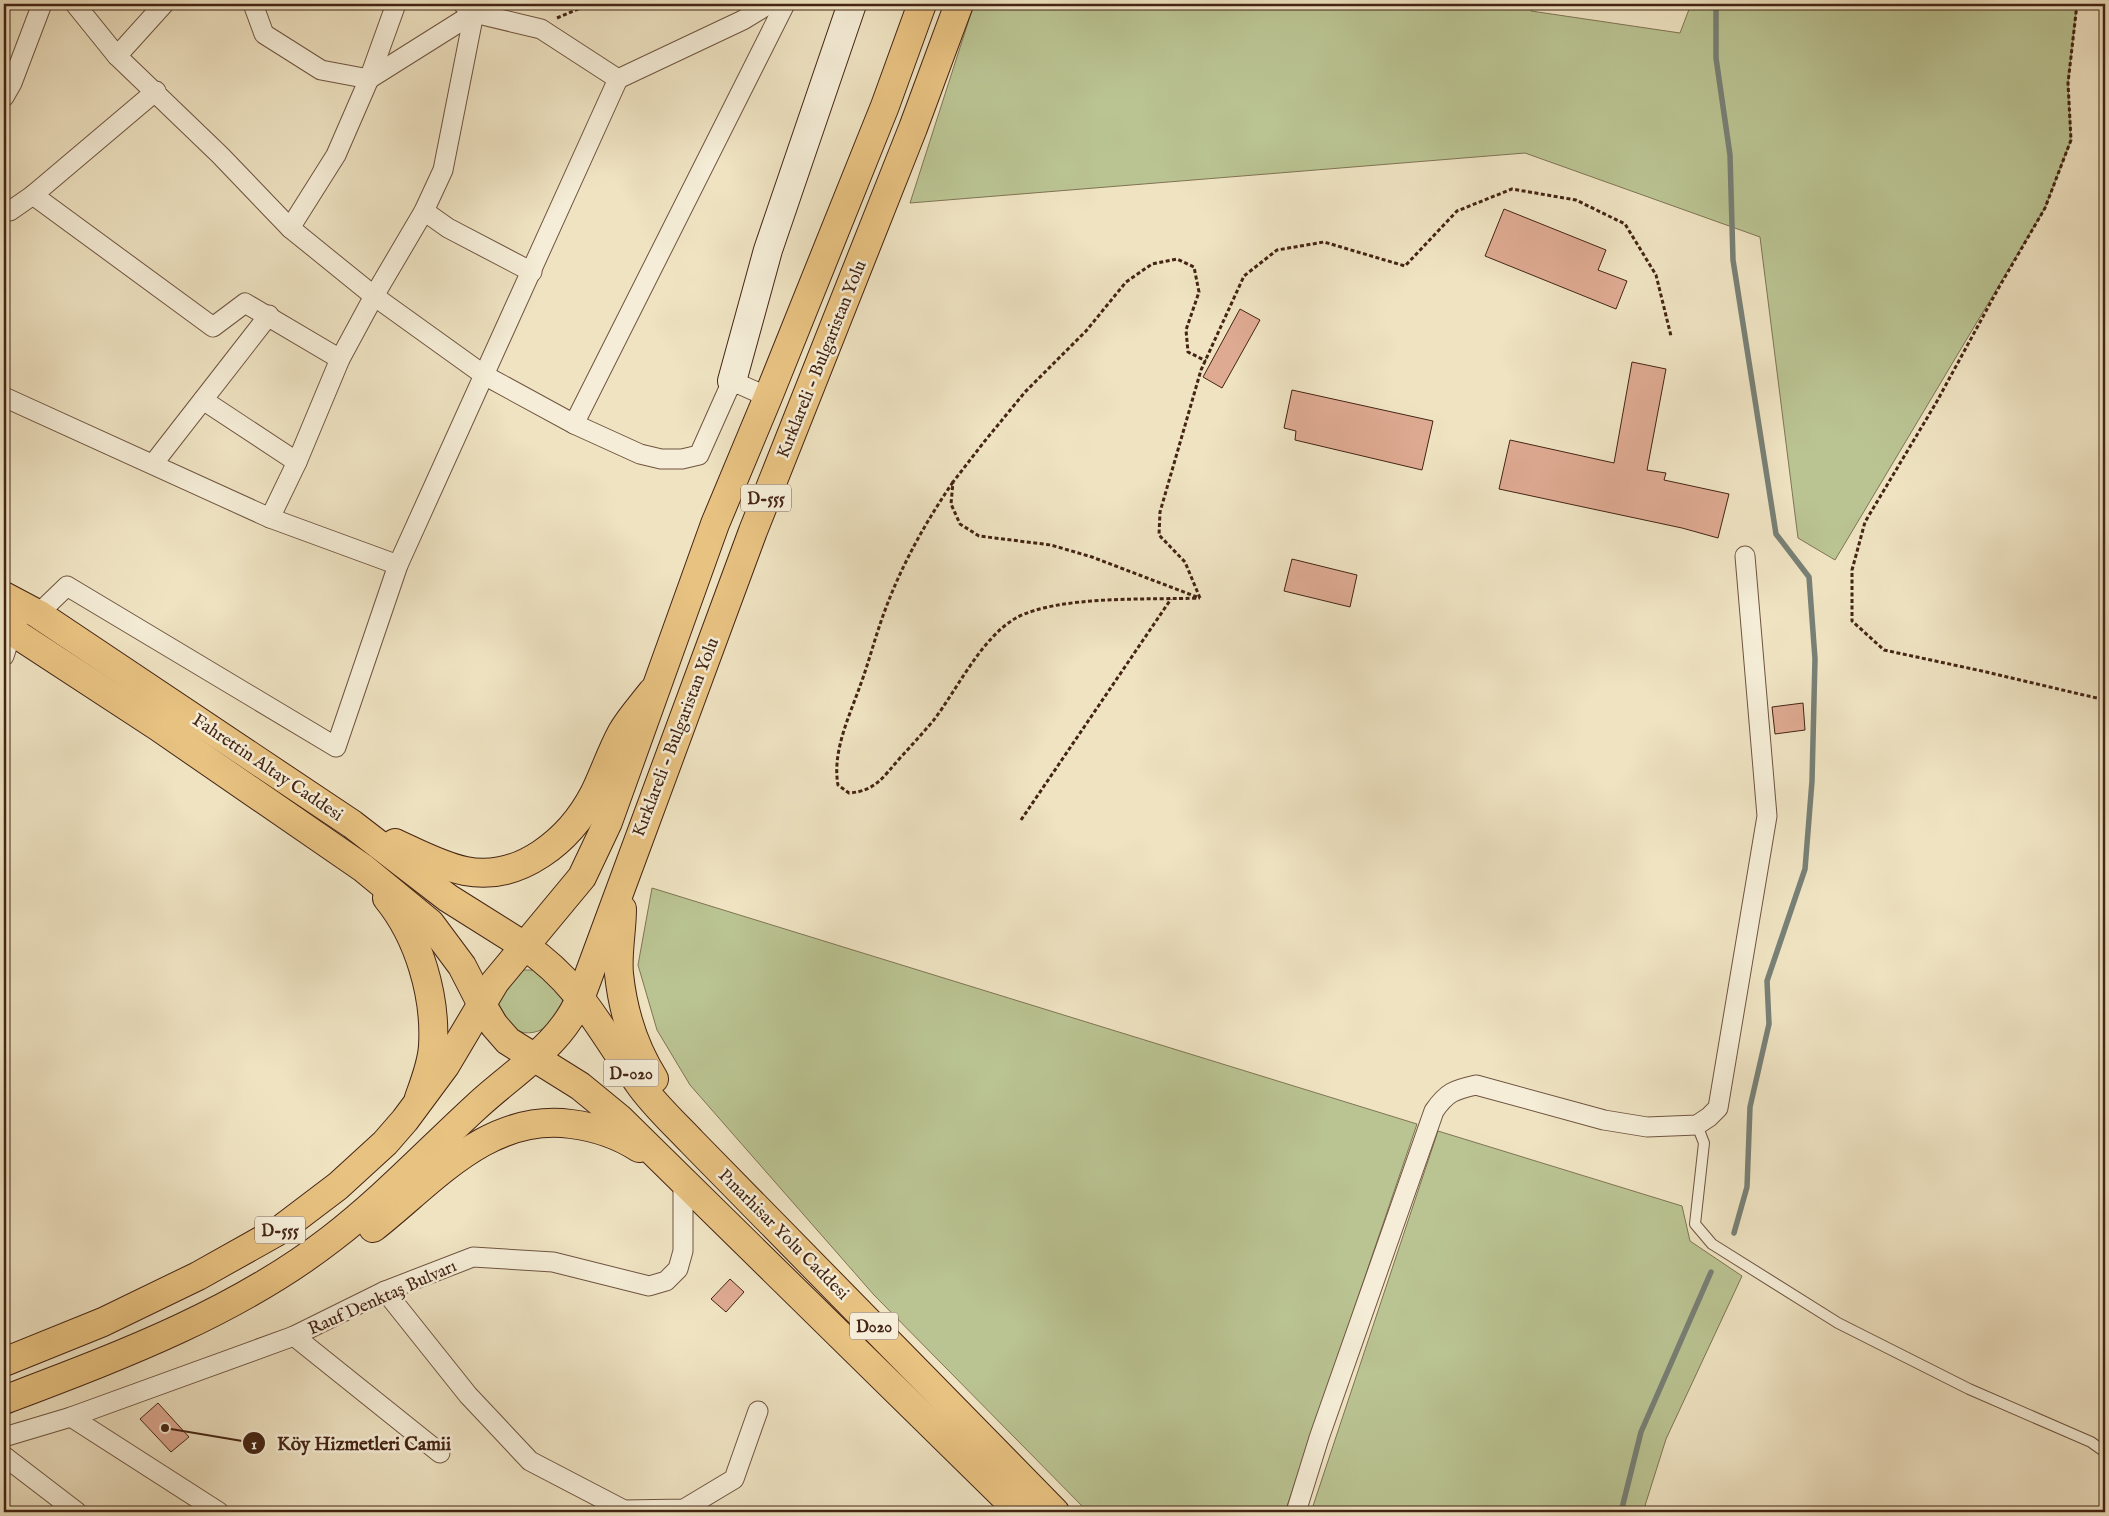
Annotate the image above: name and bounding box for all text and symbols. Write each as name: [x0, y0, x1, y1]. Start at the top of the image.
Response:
street label: Kırklareli - Bulgaristan Yolu: [772, 257, 873, 462]
road number: D-555: [741, 484, 791, 512]
street label: Kırklareli - Bulgaristan Yolu: [628, 635, 725, 840]
street label: Fahrettin Altay Caddesi: [187, 709, 347, 827]
road number: D-020: [604, 1060, 658, 1086]
street label: Pınarhisar Yolu Caddesi: [712, 1165, 854, 1306]
road number: D-555: [255, 1216, 305, 1244]
street label: Rauf Denktaş Bulvarı: [305, 1255, 461, 1341]
road number: D020: [850, 1312, 898, 1340]
callout: Köy Hizmetleri Camii: [242, 1426, 461, 1460]
text: Köy Hizmetleri Camii: [277, 1433, 451, 1457]
text: 1: [251, 1435, 257, 1454]

